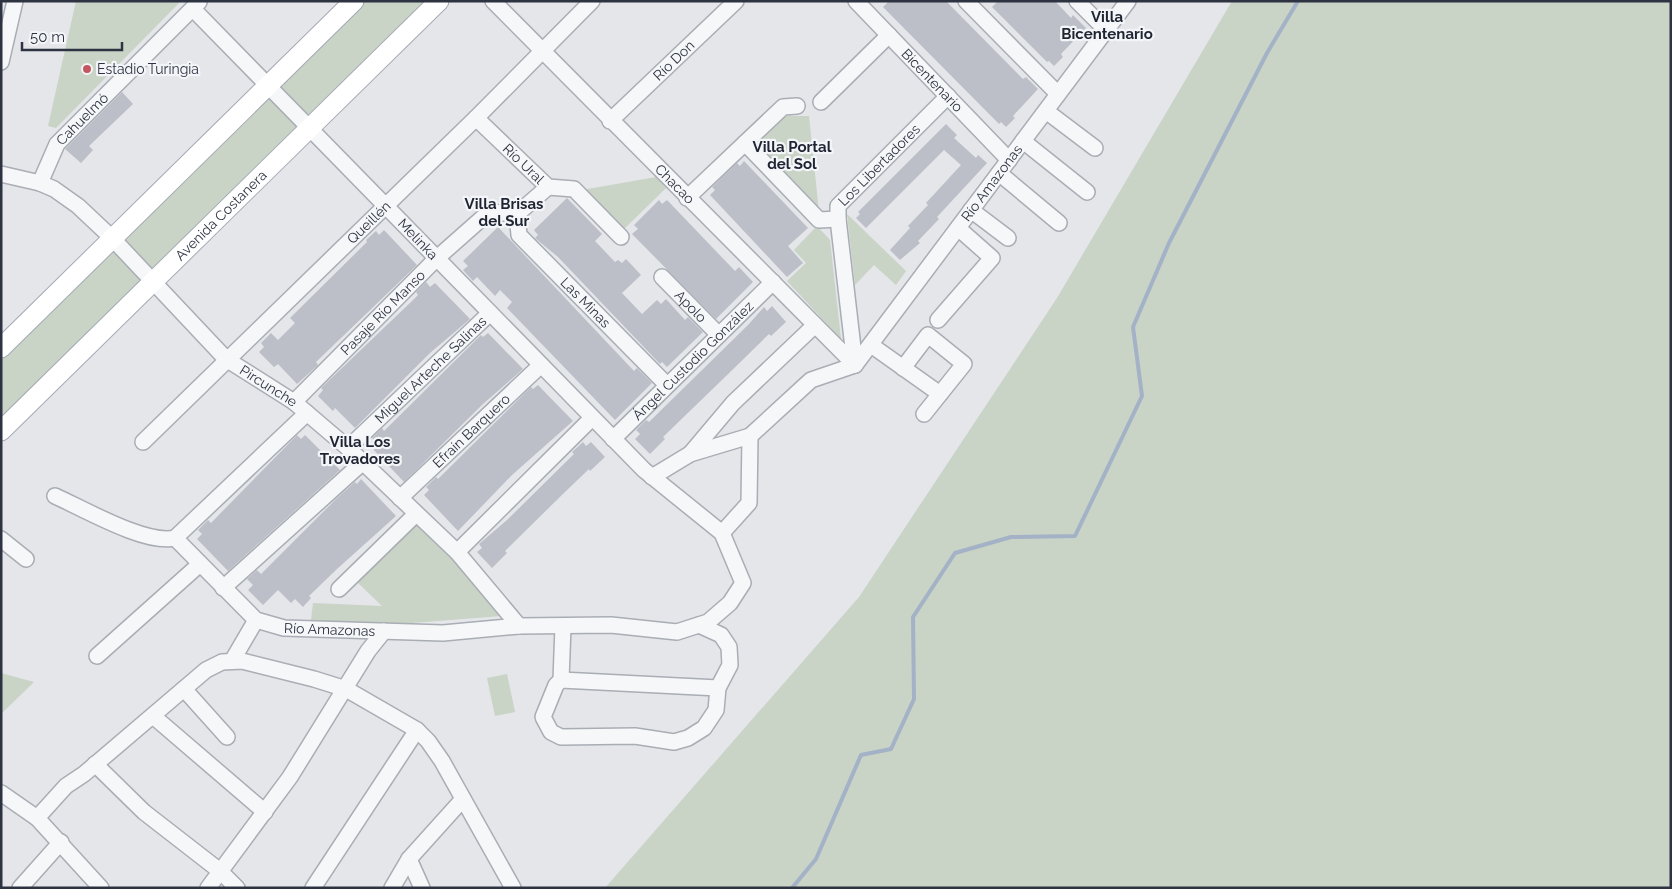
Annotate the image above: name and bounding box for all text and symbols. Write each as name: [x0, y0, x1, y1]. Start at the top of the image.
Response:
district label: Villa Bicentenario: [1061, 8, 1153, 43]
scale bar: [22, 20, 122, 52]
text: 50 m: [30, 28, 65, 46]
street label: Río Don: [650, 37, 698, 84]
street label: Bicentenario: [898, 45, 966, 115]
place label: Estadio Turingia: [97, 61, 199, 77]
marker: Estadio Turingia: [81, 63, 93, 75]
street label: Cahuelmó: [53, 90, 111, 148]
street label: Los Libertadores: [835, 121, 923, 209]
district label: Villa Portal del Sol: [753, 138, 832, 173]
street label: Río Ural: [500, 140, 548, 187]
street label: Río Amazonas: [958, 141, 1026, 224]
street label: Chacao: [652, 161, 698, 207]
street label: Avenida Costanera: [172, 167, 270, 264]
district label: Villa Brisas del Sur: [465, 195, 543, 230]
street label: Queillén: [344, 198, 394, 247]
street label: Melinka: [395, 215, 441, 263]
street label: Pasaje Río Manso: [337, 267, 428, 358]
street label: Las Minas: [557, 274, 614, 331]
street label: Apolo: [672, 287, 710, 326]
street label: Ángel Custodio González: [629, 298, 757, 423]
street label: Miguel Arteche Salinas: [372, 313, 490, 426]
street label: Pircunche: [237, 362, 300, 410]
street label: Efraín Barquero: [429, 391, 513, 471]
district label: Villa Los Trovadores: [320, 433, 400, 468]
street label: Río Amazonas: [284, 620, 376, 639]

